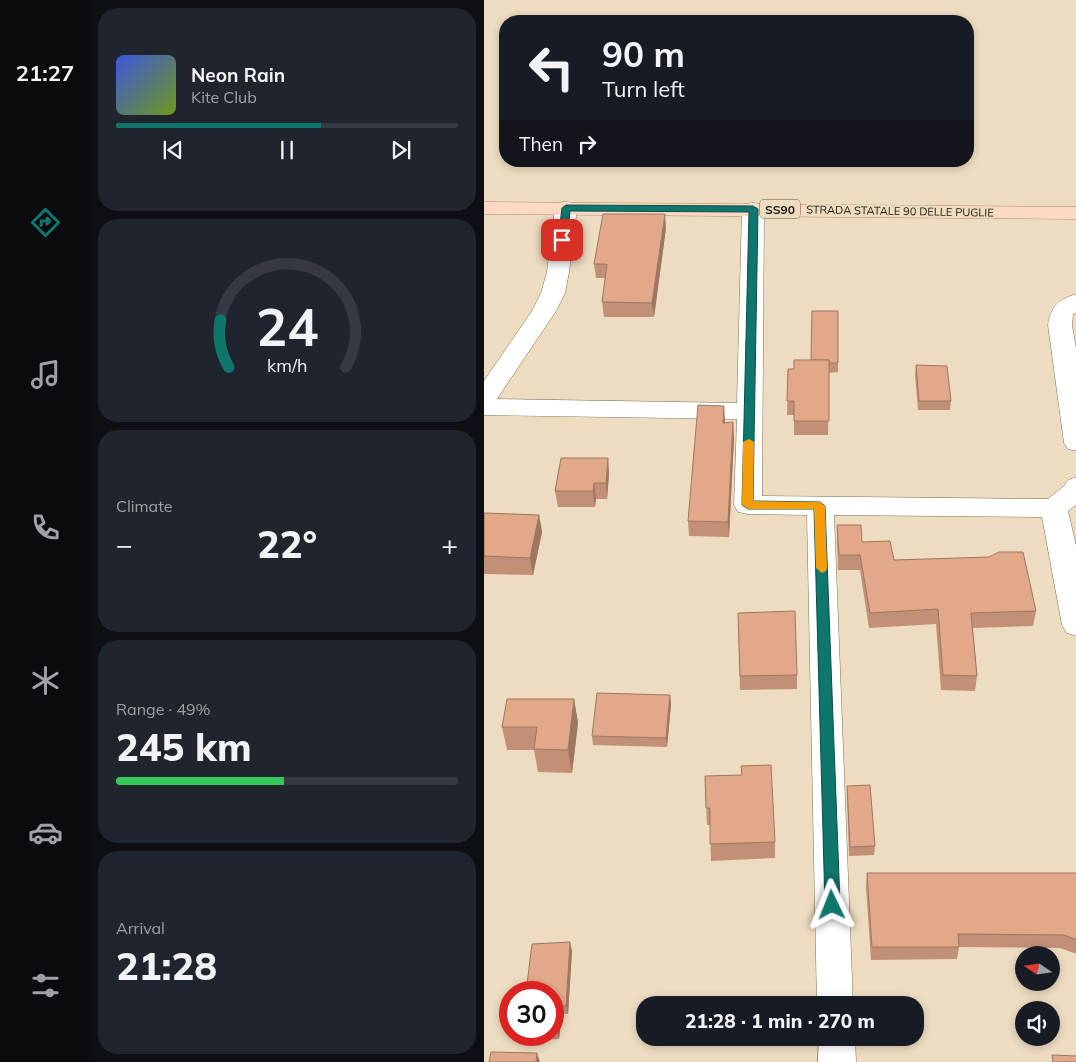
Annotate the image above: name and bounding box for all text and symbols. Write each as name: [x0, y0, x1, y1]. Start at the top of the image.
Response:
text: 90 m: [602, 32, 685, 76]
icon: left: [519, 35, 584, 100]
text: 21:27: [16, 59, 74, 87]
text: Neon Rain: [191, 63, 285, 87]
text: Turn left: [602, 75, 685, 103]
text: Kite Club: [191, 87, 257, 107]
icon: right: [573, 130, 601, 158]
text: Then: [519, 132, 563, 156]
icon: previous: [159, 136, 187, 164]
icon: pause: [273, 136, 301, 164]
icon: next: [387, 136, 415, 164]
road number: SS90: [760, 200, 800, 218]
street label: STRADA STATALE 90 DELLE PUGLIE: [806, 202, 994, 220]
icon: directions: [28, 205, 63, 240]
pin: [541, 219, 583, 261]
icon: arrive: [548, 226, 576, 254]
text: 24: [256, 294, 318, 359]
text: km/h: [267, 354, 307, 376]
icon: music: [28, 357, 63, 392]
text: Climate: [116, 496, 172, 516]
icon: phone: [28, 510, 63, 545]
text: 22°: [257, 520, 317, 568]
text: −: [116, 527, 133, 562]
text: +: [441, 527, 458, 562]
icon: climate: [28, 663, 63, 698]
text: Range · 49%: [116, 699, 211, 719]
text: 245 km: [116, 723, 252, 771]
icon: car: [28, 815, 63, 850]
position arrow: [805, 878, 857, 930]
text: Arrival: [116, 918, 165, 938]
text: 21:28: [116, 942, 217, 990]
north arrow: [1015, 946, 1060, 991]
map controls: [1015, 946, 1060, 1046]
icon: filters: [28, 968, 63, 1003]
speed limit sign: 30: [499, 981, 564, 1046]
button: sound: [1015, 1001, 1060, 1046]
text: 21:28 · 1 min · 270 m: [685, 1009, 875, 1033]

